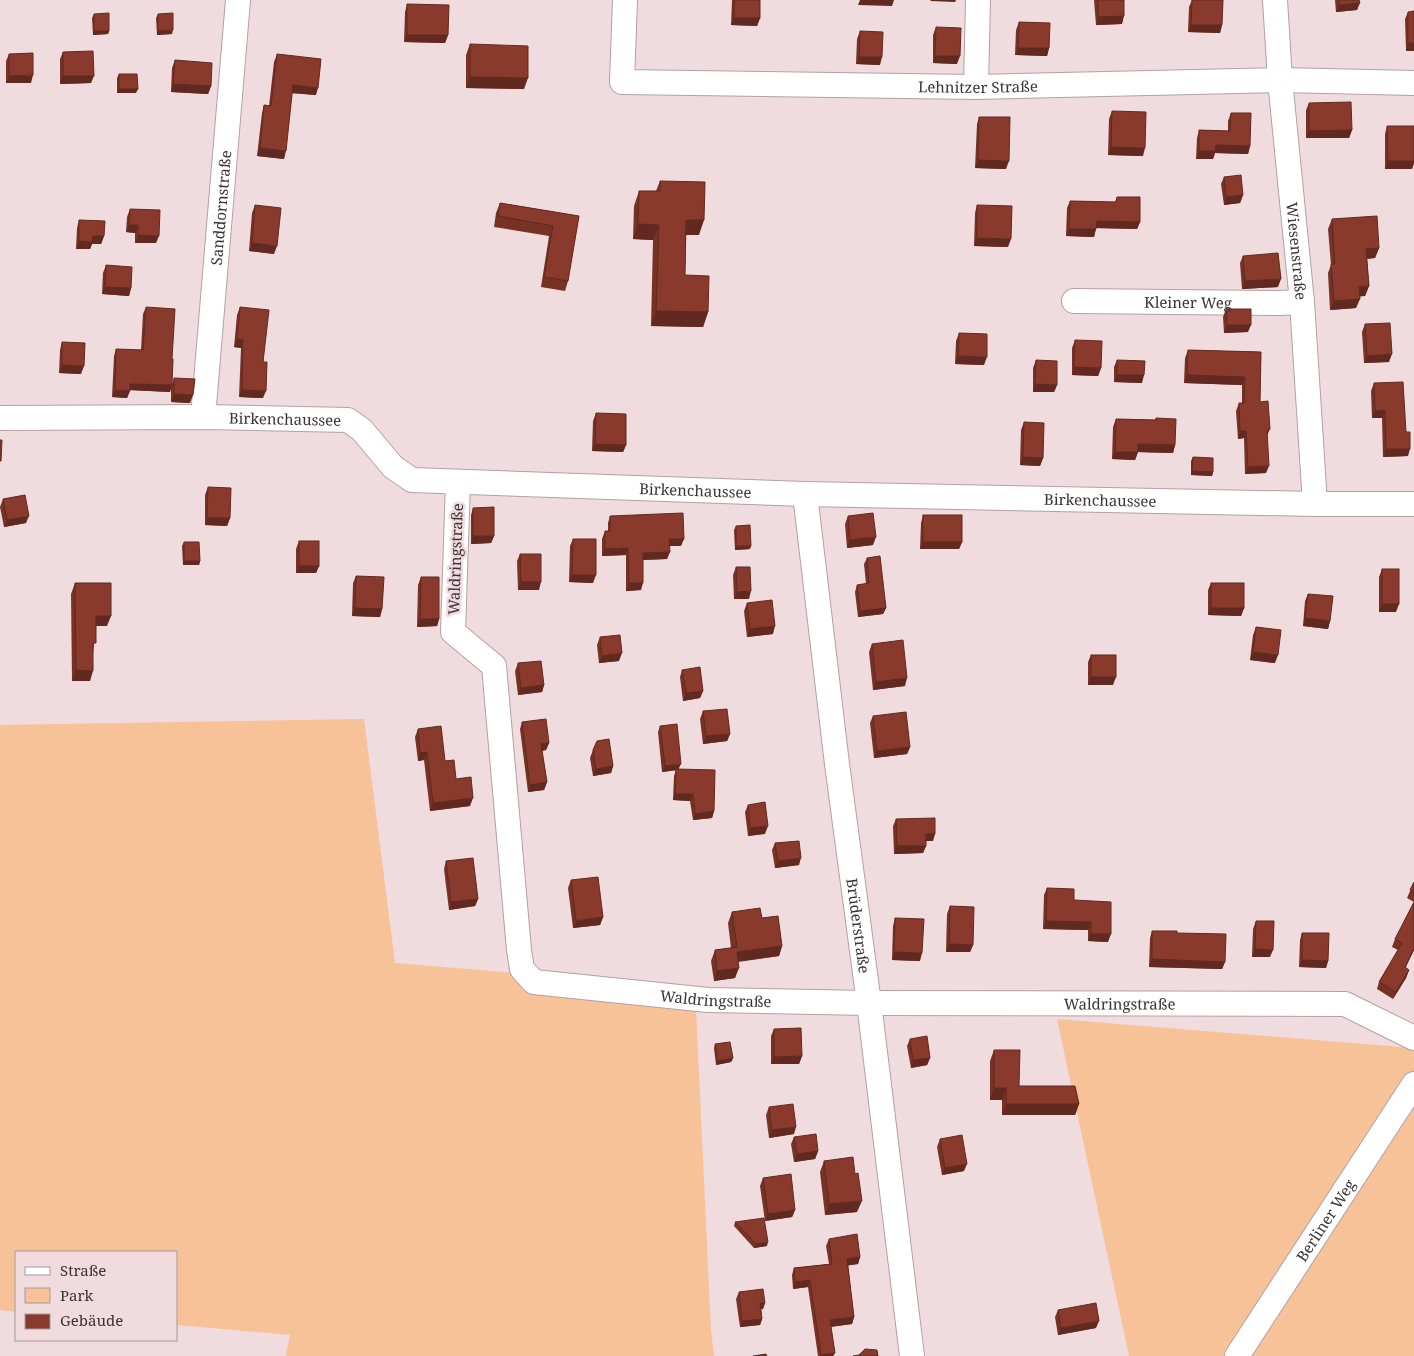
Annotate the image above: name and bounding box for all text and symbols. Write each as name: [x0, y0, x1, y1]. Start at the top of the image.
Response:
street label: Lehnitzer Straße: [918, 76, 1038, 97]
street label: Sanddornstraße: [206, 150, 235, 266]
street label: Wiesenstraße: [1282, 201, 1312, 301]
street label: Kleiner Weg: [1144, 292, 1232, 313]
street label: Birkenchaussee: [229, 408, 341, 430]
street label: Birkenchaussee: [639, 478, 752, 502]
street label: Birkenchaussee: [1044, 489, 1157, 511]
street label: Waldringstraße: [443, 503, 467, 615]
street label: Brüderstraße: [842, 877, 875, 974]
street label: Waldringstraße: [659, 985, 772, 1011]
street label: Waldringstraße: [1064, 993, 1176, 1014]
street label: Berliner Weg: [1291, 1175, 1359, 1265]
legend: [15, 1251, 178, 1341]
text: Straße: [60, 1260, 106, 1280]
text: Park: [60, 1285, 94, 1305]
text: Gebäude: [60, 1310, 123, 1330]

